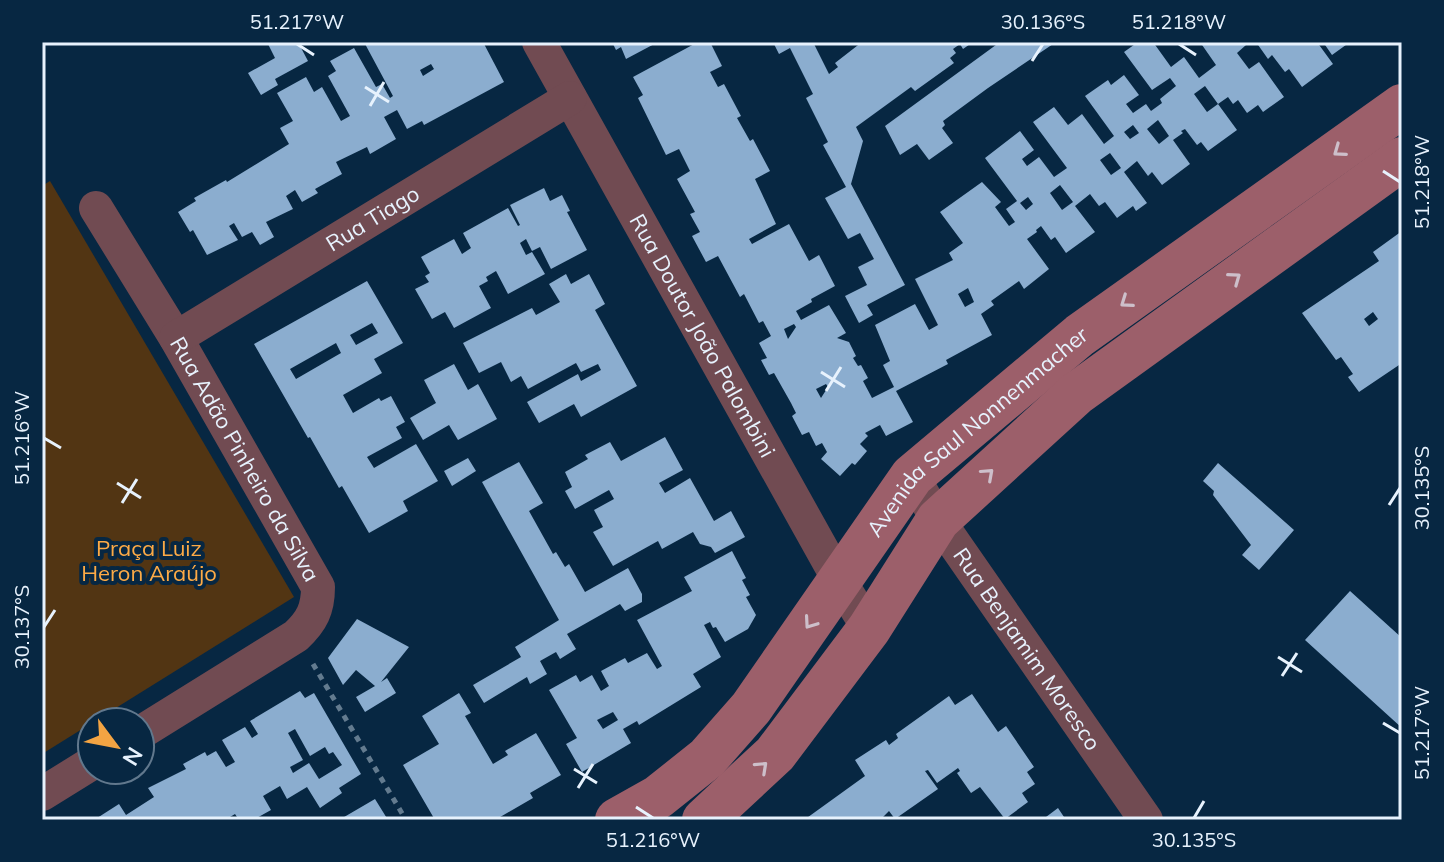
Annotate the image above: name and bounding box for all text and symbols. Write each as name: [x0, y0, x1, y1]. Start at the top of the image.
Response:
text: 51.217°W: [250, 9, 344, 34]
text: 30.136°S: [1001, 9, 1085, 34]
text: 51.218°W: [1132, 9, 1226, 34]
text: 51.218°W: [1409, 135, 1434, 229]
one-way arrow: [1333, 142, 1347, 156]
street label: Rua Tiago: [321, 179, 424, 257]
street label: Rua Doutor João Palombini: [624, 209, 782, 462]
one-way arrow: [1226, 273, 1240, 287]
one-way arrow: [1121, 292, 1135, 307]
street label: Avenida Saul Nonnenmacher: [860, 320, 1093, 542]
street label: Rua Adão Pinheiro da Silva: [164, 332, 326, 587]
text: 51.216°W: [9, 391, 34, 485]
text: 30.135°S: [1409, 446, 1434, 530]
one-way arrow: [979, 469, 993, 484]
park label: Praça Luiz Heron Araújo: [81, 534, 217, 587]
street label: Rua Benjamim Moresco: [947, 542, 1107, 756]
text: 30.137°S: [9, 585, 34, 669]
one-way arrow: [804, 615, 819, 629]
text: 51.217°W: [1409, 686, 1434, 780]
north arrow: [76, 706, 156, 786]
text: N: [117, 742, 149, 771]
one-way arrow: [752, 763, 767, 777]
text: 51.216°W: [606, 827, 700, 852]
text: 30.135°S: [1152, 827, 1236, 852]

